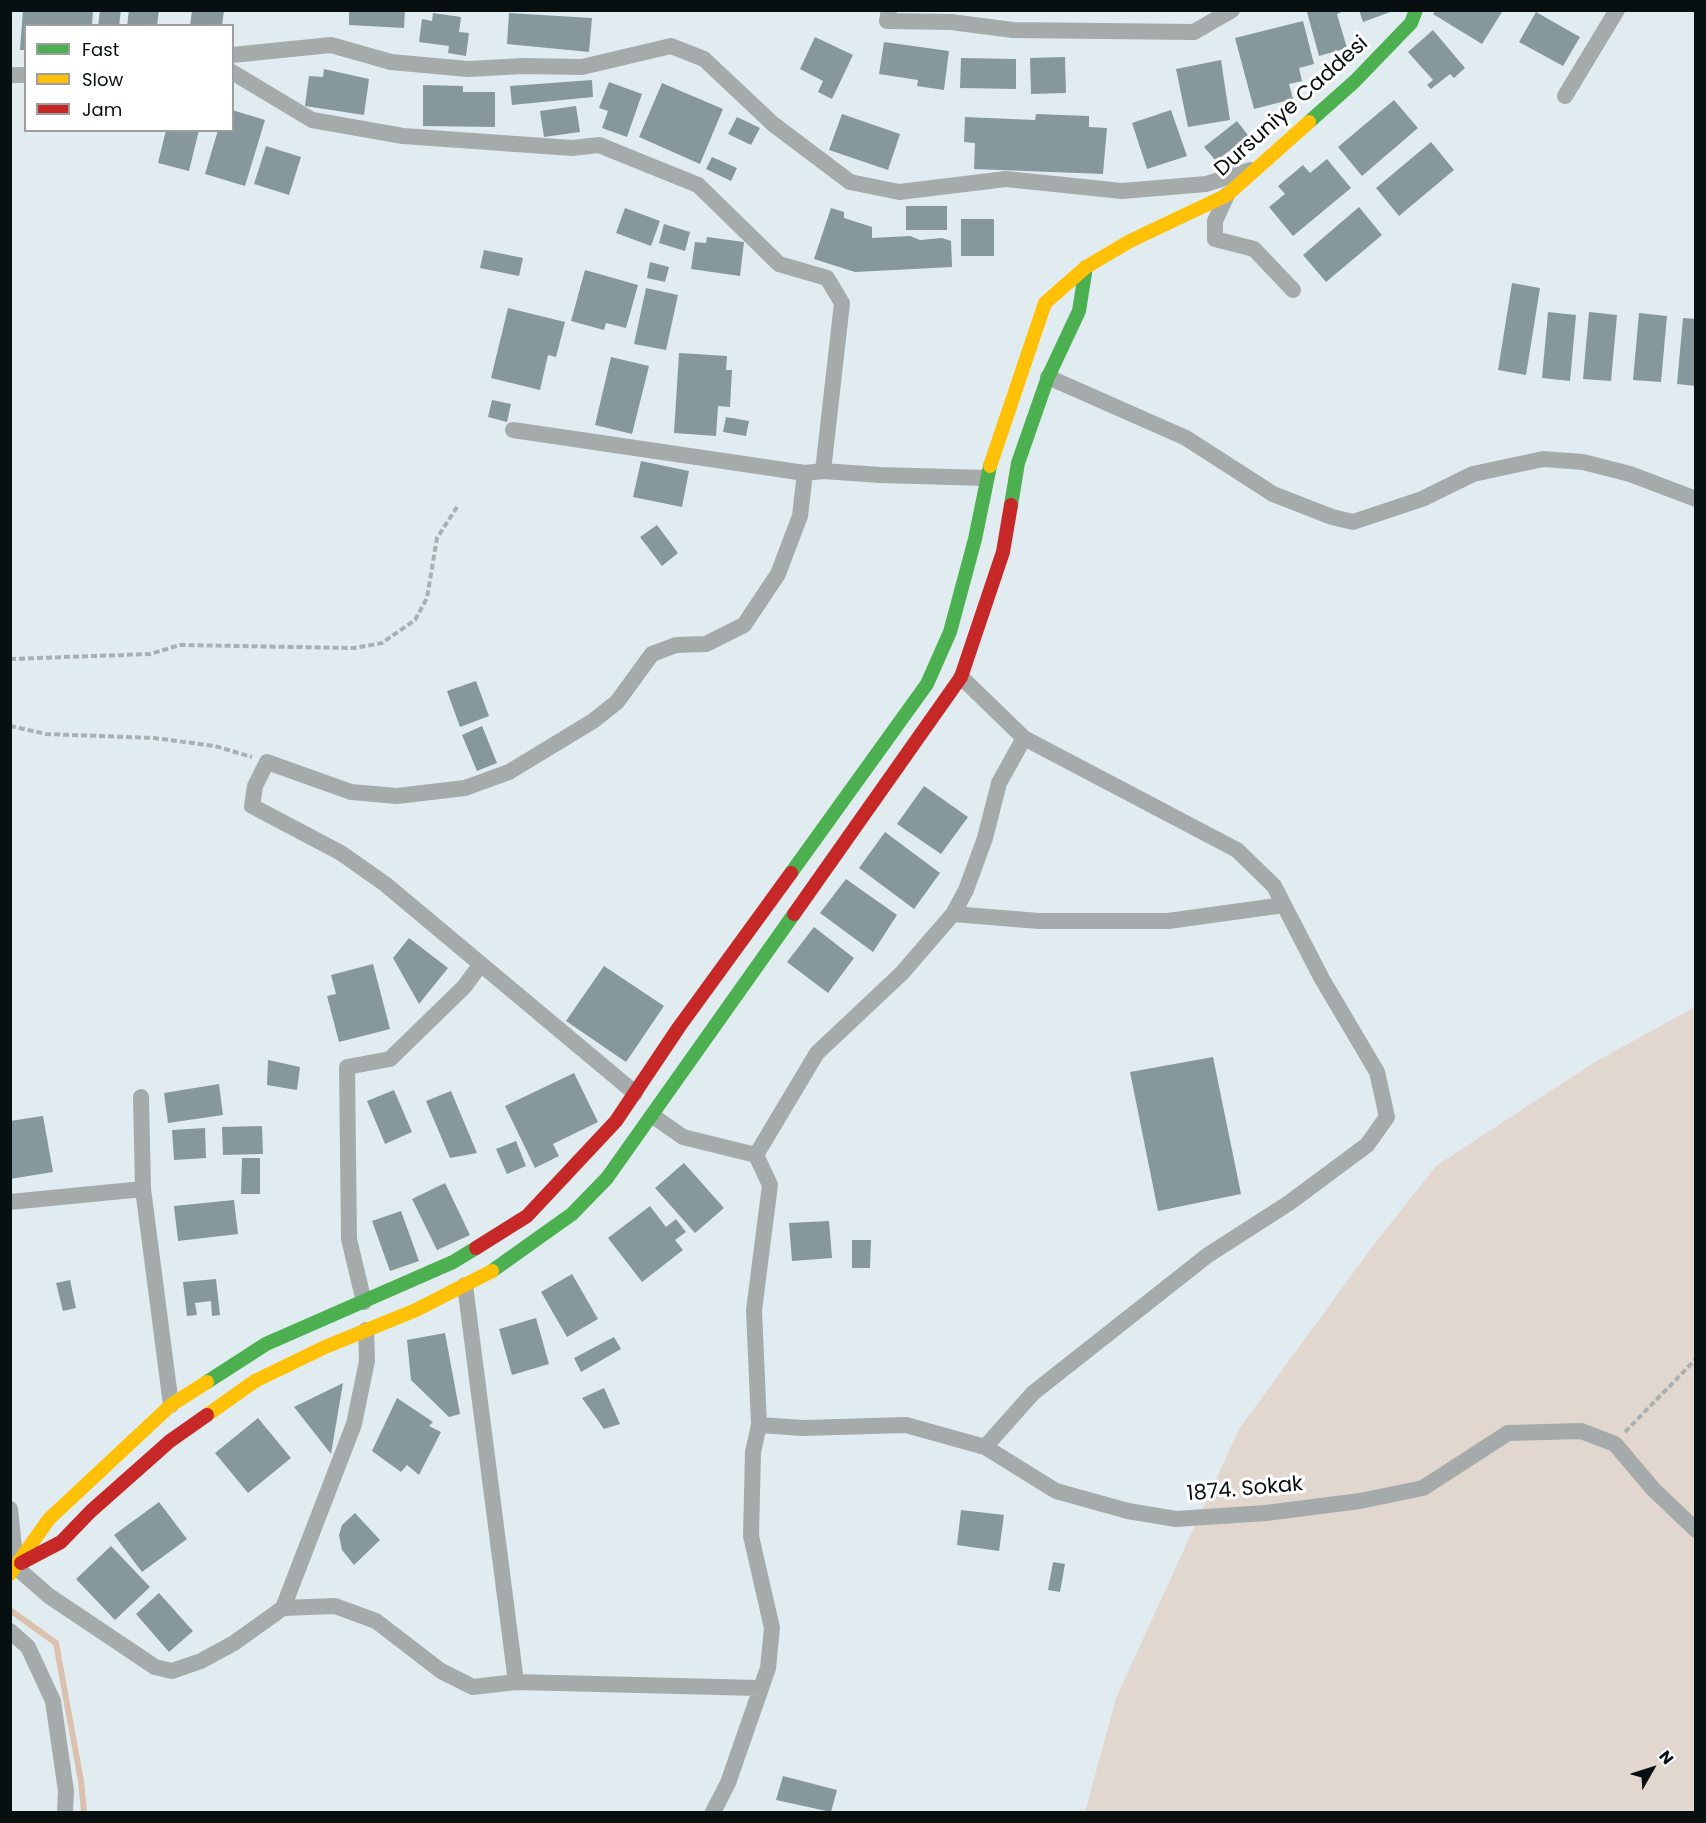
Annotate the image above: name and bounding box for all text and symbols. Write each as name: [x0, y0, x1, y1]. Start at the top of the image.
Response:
legend: [24, 24, 234, 132]
street label: Dursuniye Caddesi: [1210, 32, 1374, 182]
text: Fast: [82, 37, 119, 62]
text: Slow: [82, 67, 123, 92]
text: Jam: [82, 97, 122, 122]
street label: 1874. Sokak: [1186, 1472, 1304, 1508]
north arrow: [1622, 1739, 1682, 1799]
text: N: [1654, 1745, 1679, 1769]

